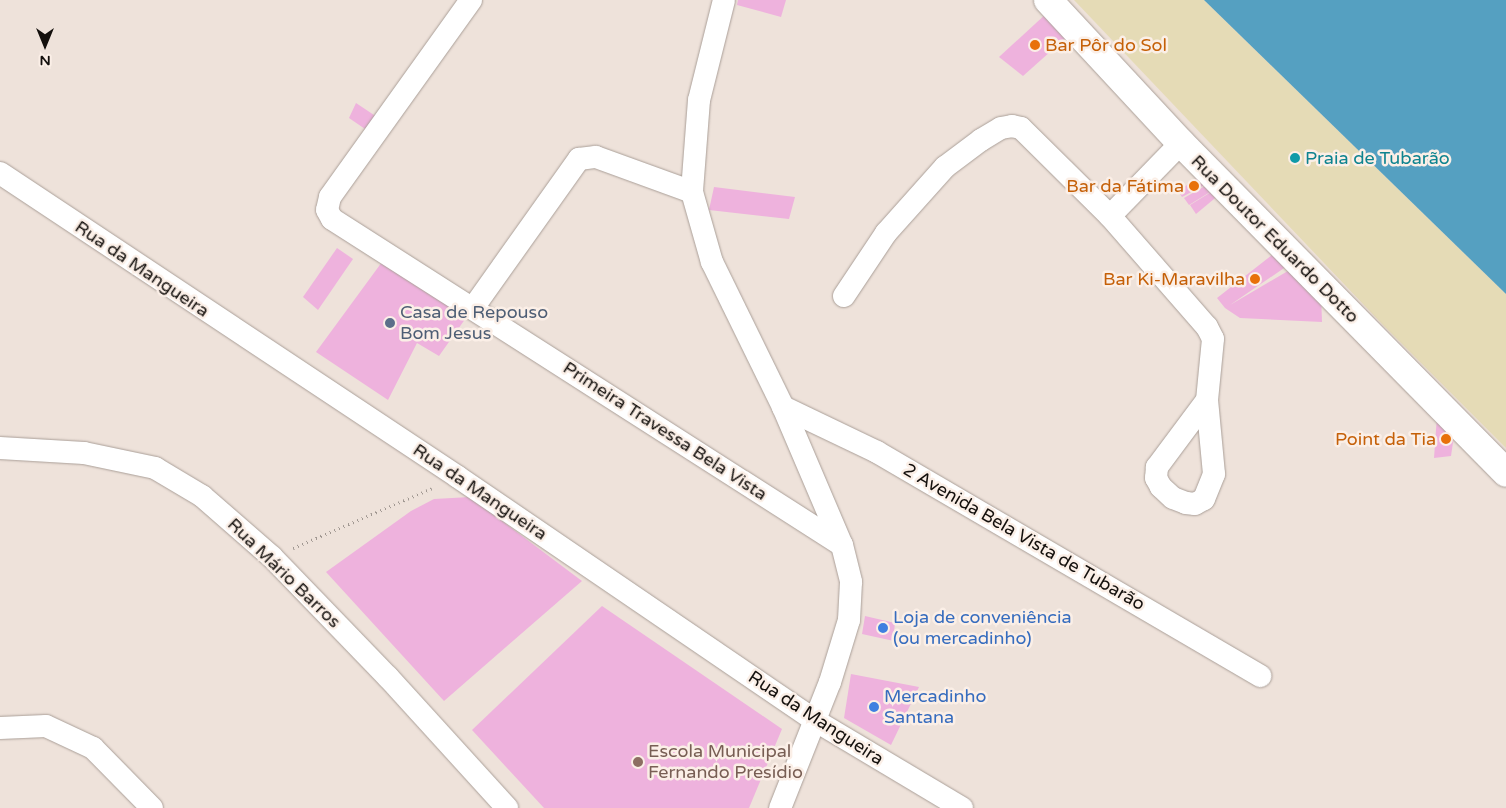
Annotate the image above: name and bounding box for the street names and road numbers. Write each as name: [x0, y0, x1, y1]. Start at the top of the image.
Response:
street label: Rua Doutor Eduardo Dotto: [1186, 150, 1364, 328]
street label: Rua da Mangueira: [71, 216, 213, 322]
street label: Primeira Travessa Bela Vista: [559, 357, 771, 505]
street label: Rua da Mangueira: [409, 439, 551, 545]
street label: 2 Avenida Bela Vista de Tubarão: [899, 459, 1149, 615]
street label: Rua Mário Barros: [223, 514, 345, 632]
street label: Rua da Mangueira: [744, 666, 888, 770]

